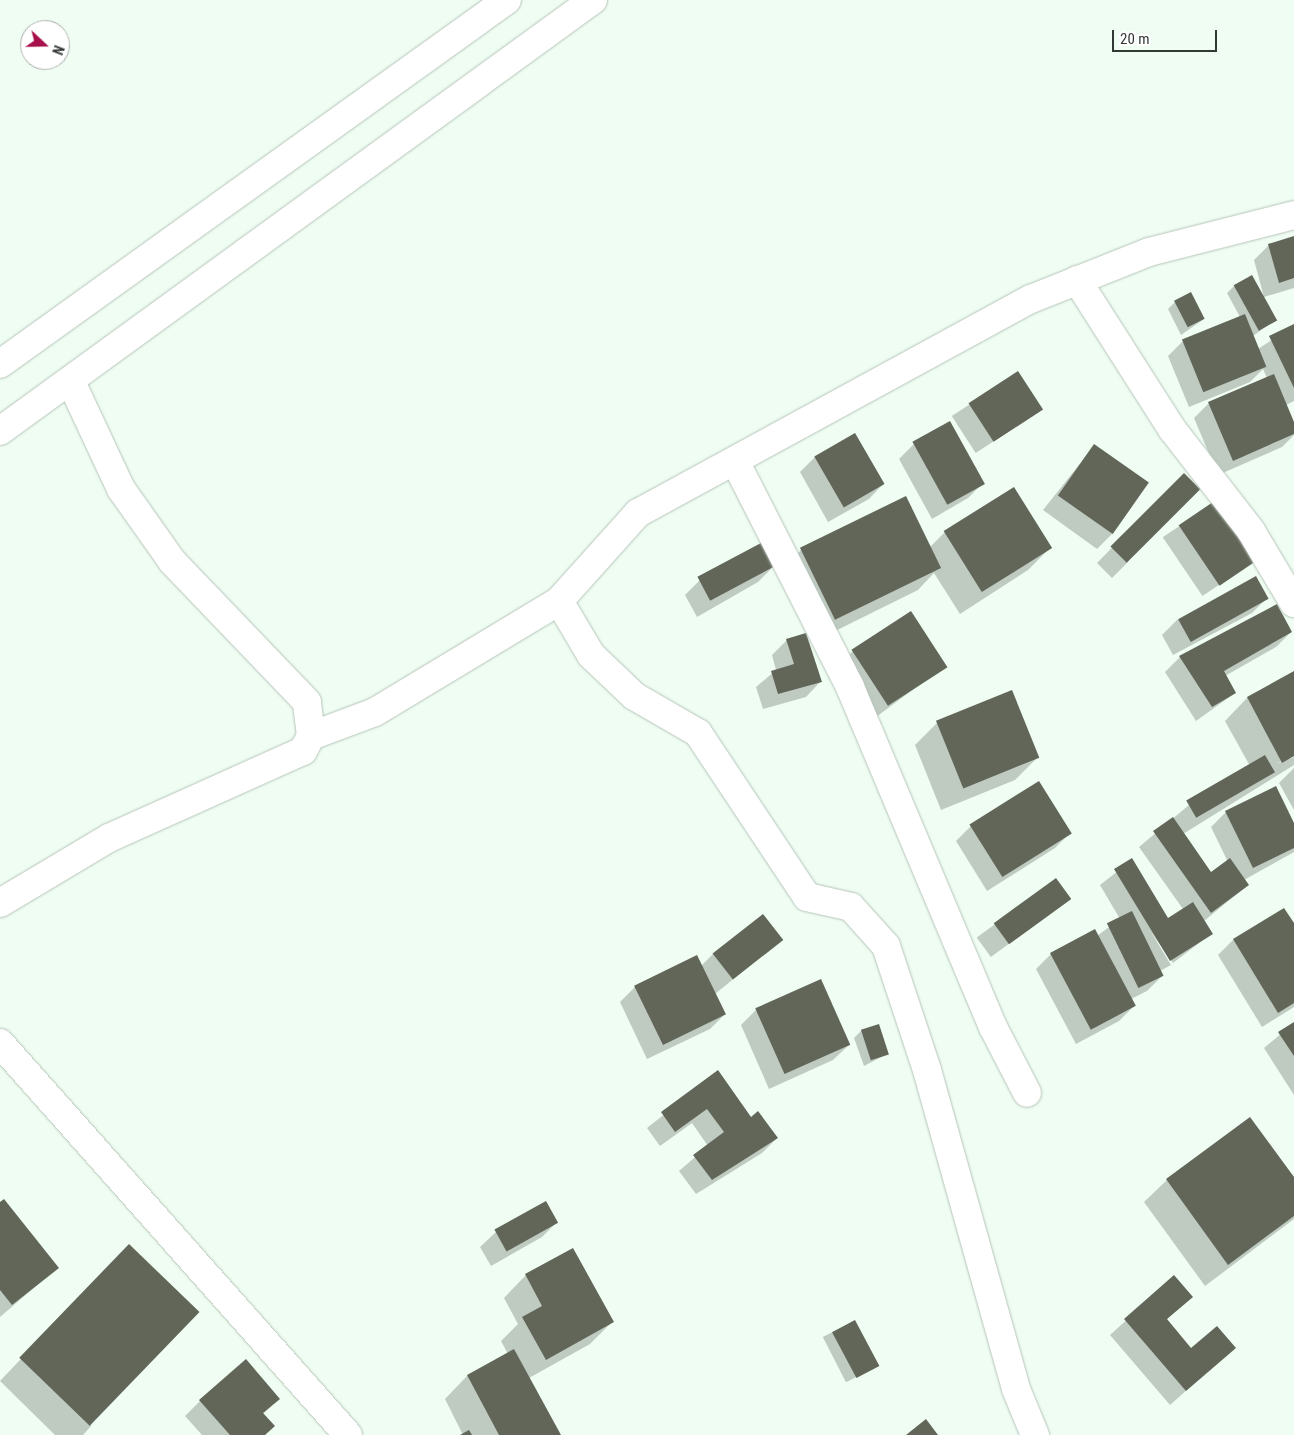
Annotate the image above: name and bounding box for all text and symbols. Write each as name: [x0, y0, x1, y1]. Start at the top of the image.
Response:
north arrow: [20, 20, 70, 70]
scale bar: [1114, 20, 1219, 52]
text: 20 m: [1120, 30, 1150, 48]
text: N: [49, 43, 67, 57]

